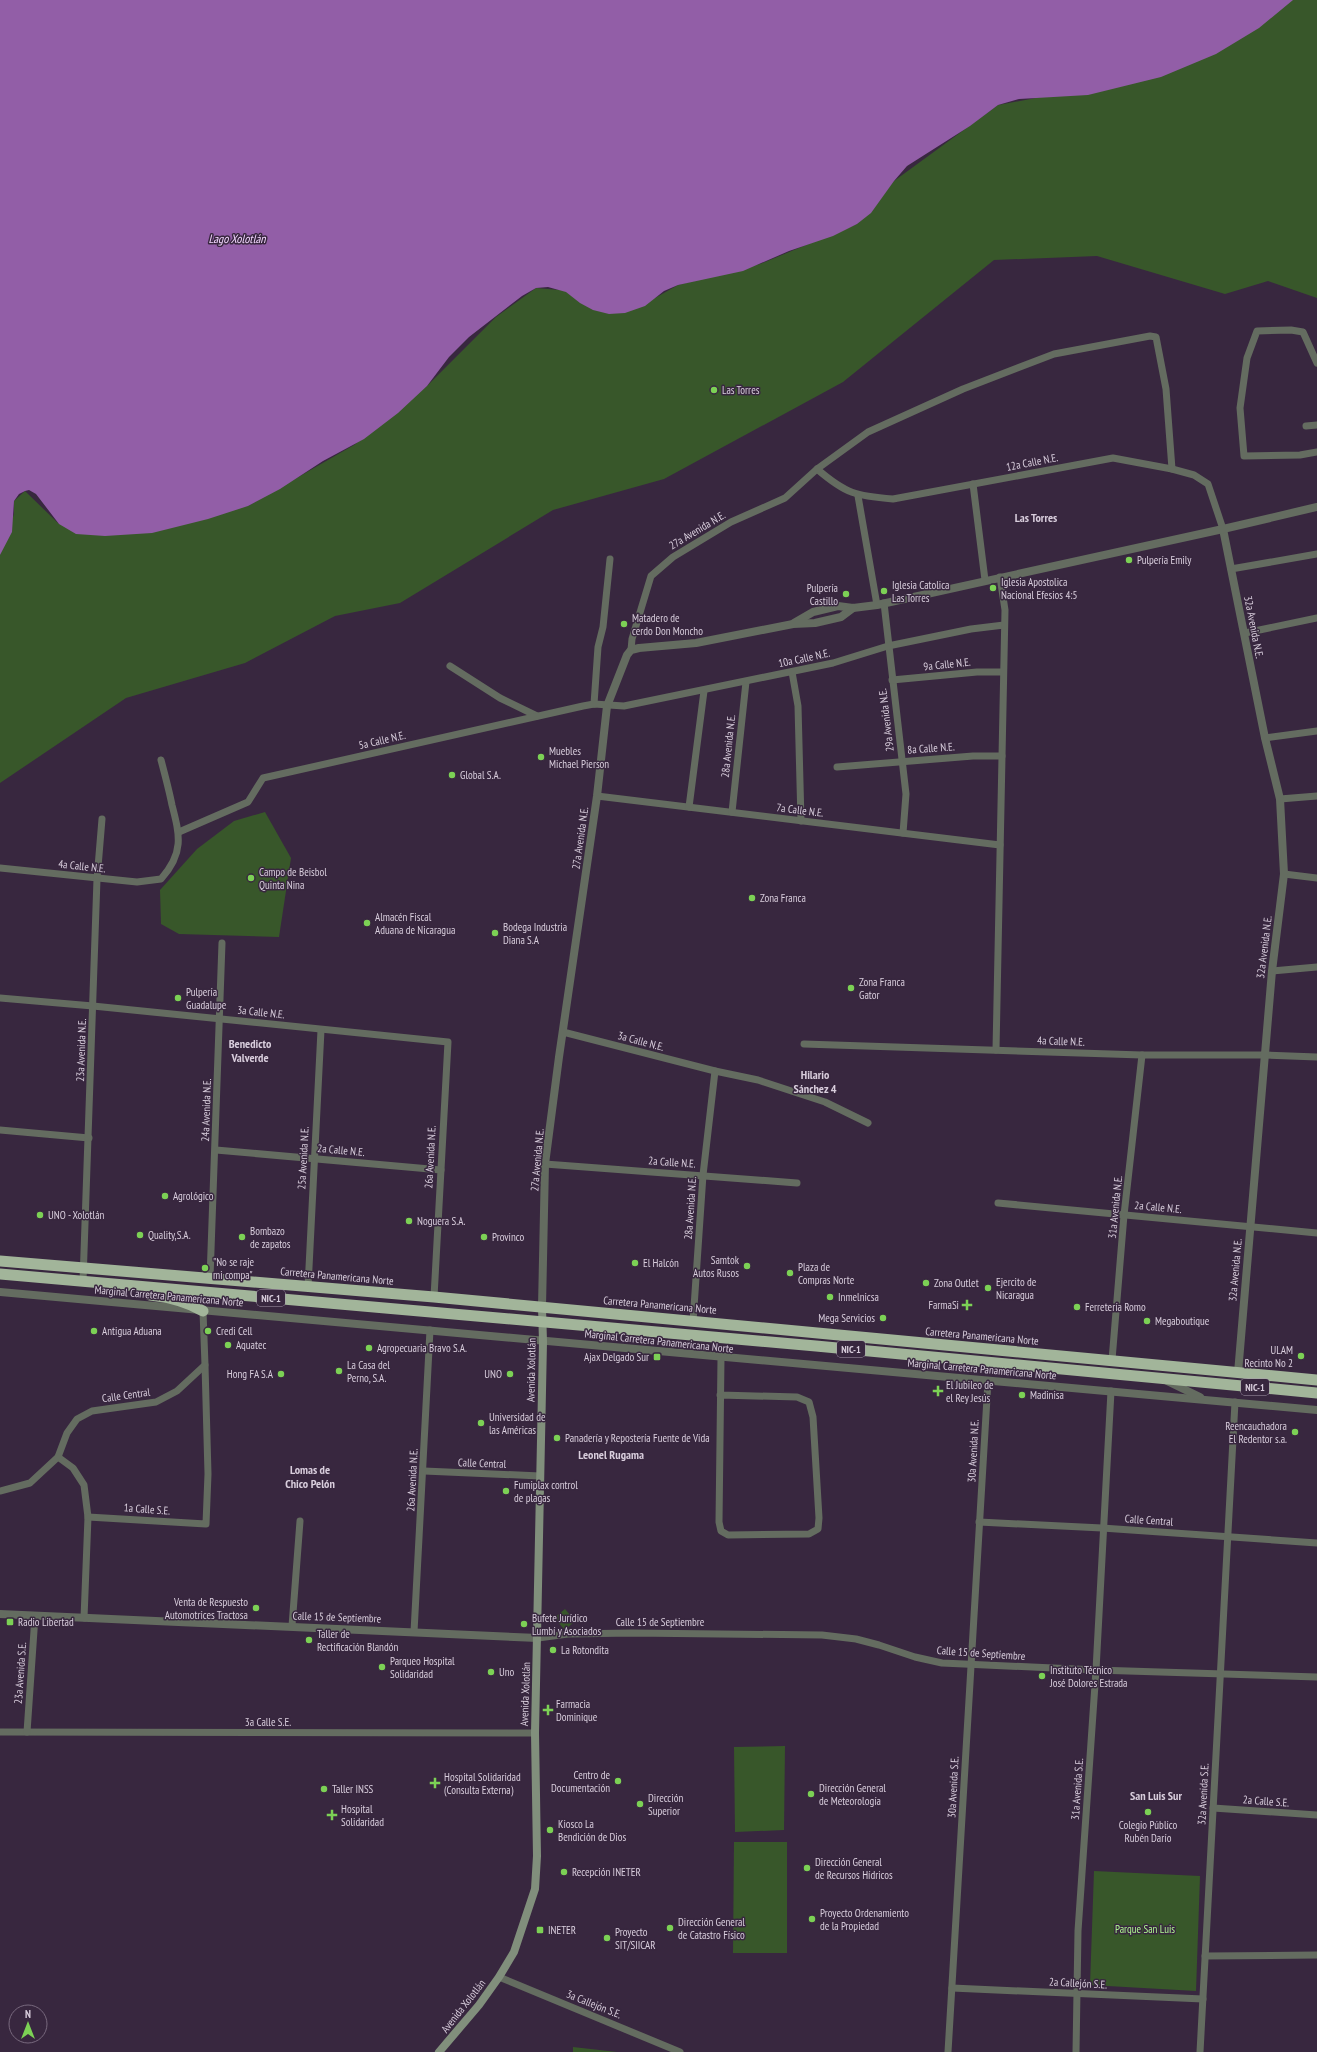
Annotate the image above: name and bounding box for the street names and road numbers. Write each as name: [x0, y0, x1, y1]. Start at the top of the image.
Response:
street label: 12a Calle N.E.: [1005, 450, 1059, 474]
street label: 27a Avenida N.E.: [666, 508, 728, 552]
street label: 32a Avenida N.E.: [1241, 595, 1267, 659]
street label: 10a Calle N.E.: [777, 646, 831, 670]
street label: 9a Calle N.E.: [923, 655, 971, 673]
street label: 29a Avenida N.E.: [875, 688, 897, 752]
street label: 28a Avenida N.E.: [718, 714, 738, 778]
street label: 5a Calle N.E.: [357, 728, 407, 752]
street label: 8a Calle N.E.: [907, 739, 955, 757]
street label: 7a Calle N.E.: [776, 800, 824, 820]
street label: 27a Avenida N.E.: [569, 806, 591, 870]
street label: 4a Calle N.E.: [58, 857, 106, 875]
street label: 32a Avenida N.E.: [1253, 915, 1275, 979]
street label: 3a Calle N.E.: [237, 1003, 285, 1021]
street label: 23a Avenida N.E.: [73, 1018, 89, 1082]
street label: 3a Calle N.E.: [616, 1028, 666, 1054]
street label: 4a Calle N.E.: [1037, 1033, 1085, 1049]
street label: 24a Avenida N.E.: [198, 1078, 214, 1142]
street label: 26a Avenida N.E.: [421, 1125, 439, 1189]
street label: 25a Avenida N.E.: [294, 1126, 312, 1190]
street label: 27a Avenida N.E.: [527, 1128, 547, 1192]
street label: 2a Calle N.E.: [317, 1141, 365, 1159]
street label: 2a Calle N.E.: [648, 1153, 696, 1171]
street label: 31a Avenida N.E.: [1105, 1175, 1125, 1239]
street label: 28a Avenida N.E.: [681, 1176, 699, 1240]
street label: 2a Calle N.E.: [1134, 1198, 1182, 1216]
street label: 32a Avenida N.E.: [1225, 1238, 1245, 1302]
street label: Carretera Panamericana Norte: [280, 1264, 395, 1288]
street label: Marginal Carretera Panamericana Norte: [94, 1283, 245, 1310]
road number: NIC-1: [257, 1290, 285, 1306]
street label: Carretera Panamericana Norte: [603, 1293, 718, 1317]
street label: Carretera Panamericana Norte: [925, 1324, 1040, 1348]
street label: Marginal Carretera Panamericana Norte: [584, 1326, 735, 1356]
street label: Avenida Xolotlán: [523, 1338, 539, 1402]
road number: NIC-1: [837, 1341, 865, 1357]
street label: Marginal Carretera Panamericana Norte: [907, 1356, 1058, 1383]
road number: NIC-1: [1241, 1379, 1269, 1395]
street label: Calle Central: [101, 1385, 151, 1405]
street label: 30a Avenida N.E.: [964, 1419, 982, 1483]
street label: 26a Avenida N.E.: [403, 1448, 421, 1512]
street label: Calle Central: [458, 1455, 507, 1471]
street label: 1a Calle S.E.: [123, 1500, 171, 1518]
street label: Calle Central: [1124, 1511, 1174, 1529]
street label: Calle 15 de Septiembre: [292, 1608, 382, 1626]
street label: Calle 15 de Septiembre: [616, 1615, 705, 1629]
street label: 23a Avenida S.E.: [11, 1642, 29, 1704]
street label: Calle 15 de Septiembre: [936, 1643, 1026, 1663]
street label: Avenida Xolotlán: [517, 1662, 533, 1726]
street label: 3a Calle S.E.: [245, 1715, 291, 1729]
street label: 30a Avenida S.E.: [944, 1756, 962, 1818]
street label: 31a Avenida S.E.: [1068, 1758, 1086, 1820]
street label: 32a Avenida S.E.: [1194, 1763, 1212, 1825]
street label: 2a Calle S.E.: [1242, 1792, 1290, 1810]
street label: 2a Callejón S.E.: [1049, 1974, 1107, 1992]
street label: Avenida Xolotlán: [438, 1976, 488, 2036]
street label: 3a Callejón S.E.: [564, 1987, 624, 2021]

